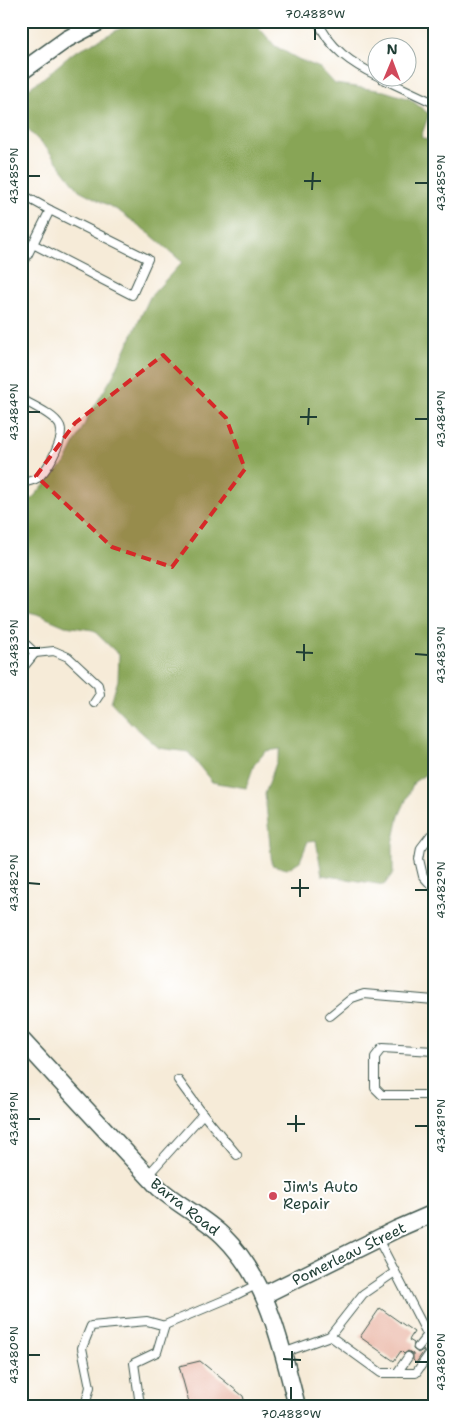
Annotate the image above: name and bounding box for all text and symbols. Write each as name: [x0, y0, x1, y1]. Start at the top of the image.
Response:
text: 70.488°W: [285, 6, 345, 22]
north arrow: [368, 38, 418, 88]
text: N: [387, 40, 398, 58]
text: 43.485°N: [6, 148, 22, 204]
text: 43.485°N: [433, 155, 449, 211]
text: 43.484°N: [6, 383, 22, 441]
text: 43.484°N: [433, 390, 449, 448]
text: 43.483°N: [6, 619, 22, 677]
text: 43.483°N: [433, 626, 449, 684]
text: 43.482°N: [6, 854, 22, 912]
text: 43.482°N: [433, 861, 449, 919]
text: 43.481°N: [6, 1092, 22, 1146]
text: 43.481°N: [433, 1099, 449, 1153]
street label: Barra Road: [146, 1174, 224, 1241]
place label: Jim's Auto Repair: [283, 1177, 358, 1214]
marker: Jim's Auto Repair: [267, 1190, 279, 1202]
street label: Pomerleau Street: [289, 1218, 409, 1290]
text: 43.480°N: [6, 1326, 22, 1384]
text: 43.480°N: [433, 1333, 449, 1391]
text: 70.488°W: [261, 1406, 321, 1422]

